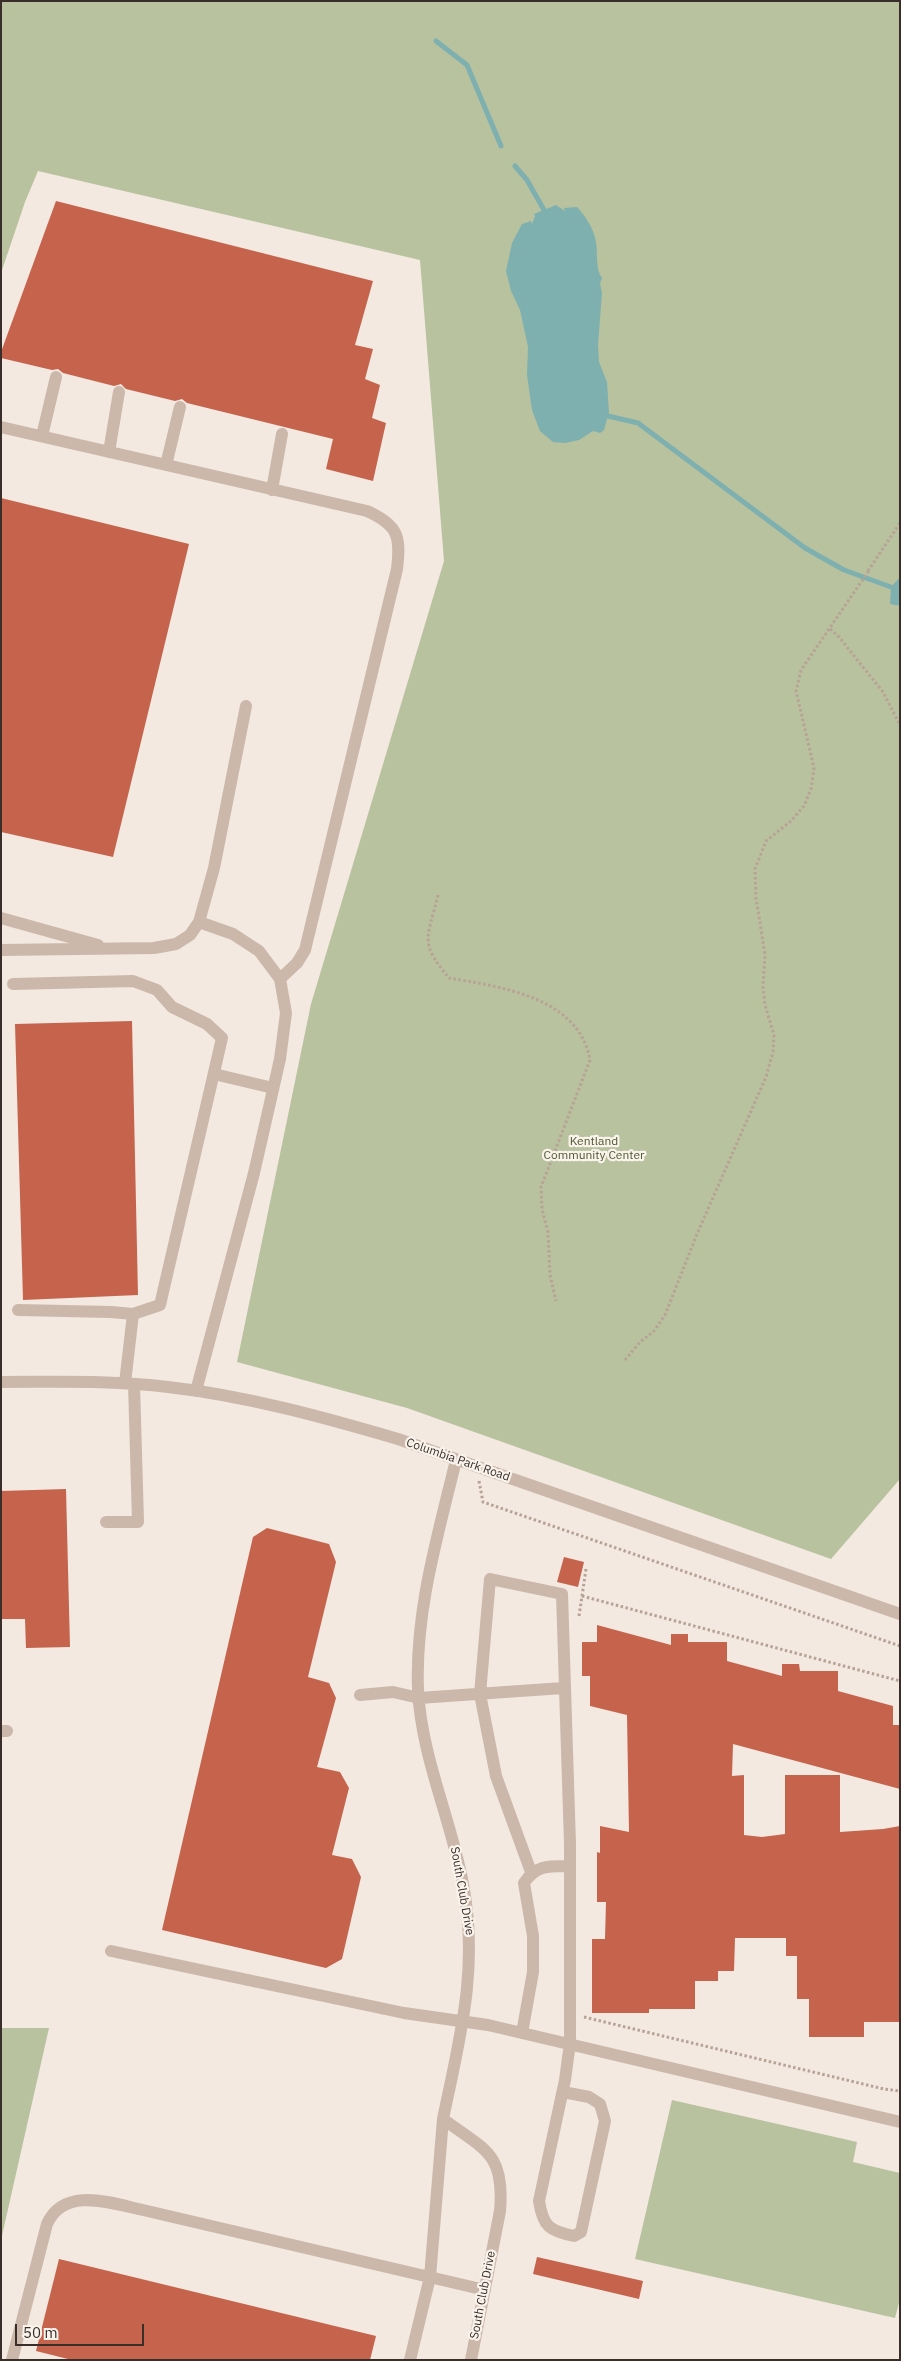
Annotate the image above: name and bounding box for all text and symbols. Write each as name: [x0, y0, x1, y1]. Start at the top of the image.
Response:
park label: Kentland Community Center: [544, 1135, 644, 1163]
street label: Columbia Park Road: [404, 1436, 512, 1484]
street label: South Club Drive: [447, 1846, 477, 1936]
street label: South Club Drive: [467, 2250, 499, 2340]
scale bar: [18, 2314, 146, 2346]
text: 50 m: [23, 2323, 58, 2342]

